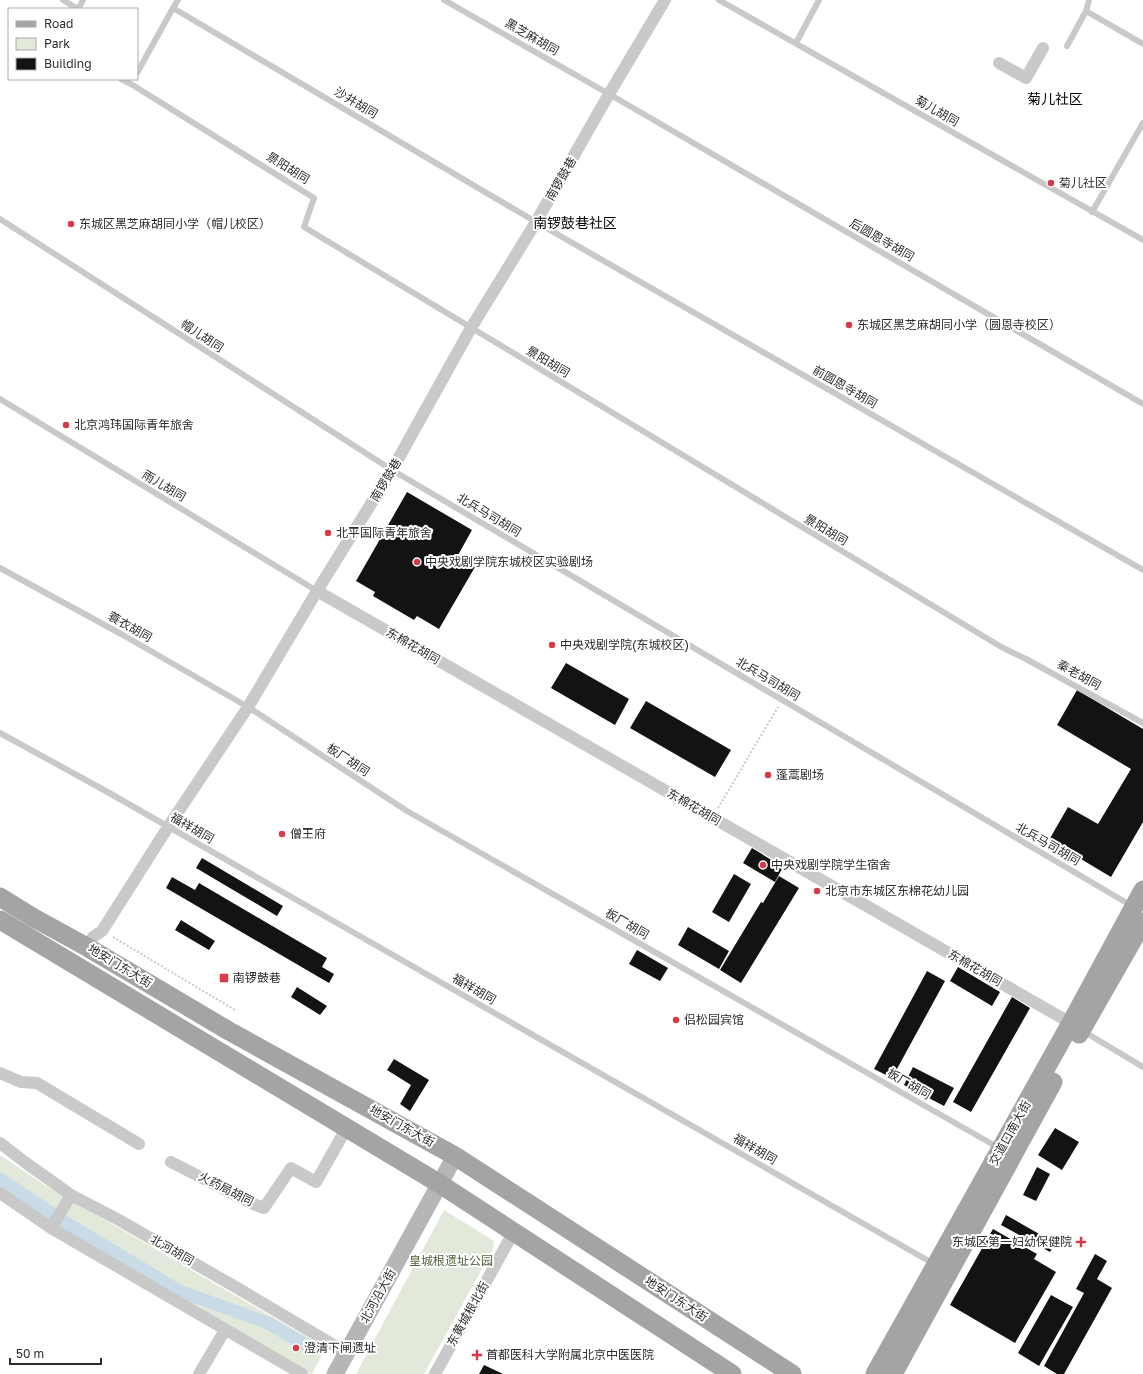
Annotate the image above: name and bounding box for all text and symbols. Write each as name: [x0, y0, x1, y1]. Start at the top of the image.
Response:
legend: [8, 8, 138, 80]
street label: 黑芝麻胡同: [503, 15, 562, 58]
text: Road: [44, 16, 73, 31]
text: Park: [44, 36, 70, 51]
text: Building: [44, 56, 92, 71]
street label: 沙井胡同: [332, 84, 381, 121]
district label: 菊儿社区: [1027, 90, 1083, 107]
street label: 菊儿胡同: [913, 92, 962, 129]
street label: 景阳胡同: [264, 148, 313, 187]
street label: 南锣鼓巷: [542, 154, 579, 203]
place label: 菊儿社区: [1059, 175, 1107, 190]
marker: 菊儿社区: [1046, 178, 1056, 188]
district label: 南锣鼓巷社区: [533, 214, 617, 231]
street label: 后圆恩寺胡同: [847, 215, 917, 264]
place label: 东城区黑芝麻胡同小学（帽儿校区）: [79, 216, 271, 231]
marker: 东城区黑芝麻胡同小学（帽儿校区）: [66, 219, 76, 229]
street label: 帽儿胡同: [178, 316, 226, 355]
place label: 东城区黑芝麻胡同小学（圆恩寺校区）: [857, 317, 1061, 332]
marker: 东城区黑芝麻胡同小学（圆恩寺校区）: [844, 320, 854, 330]
street label: 景阳胡同: [524, 343, 573, 380]
street label: 前圆恩寺胡同: [810, 362, 880, 411]
place label: 北京鸿玮国际青年旅舍: [74, 417, 194, 432]
marker: 北京鸿玮国际青年旅舍: [61, 420, 71, 430]
street label: 南锣鼓巷: [367, 455, 404, 504]
street label: 雨儿胡同: [140, 467, 189, 504]
street label: 北兵马司胡同: [455, 490, 524, 540]
street label: 景阳胡同: [802, 511, 851, 548]
place label: 北平国际青年旅舍: [336, 525, 432, 540]
marker: 北平国际青年旅舍: [323, 528, 333, 538]
place label: 中央戏剧学院东城校区实验剧场: [425, 554, 593, 569]
marker: 中央戏剧学院东城校区实验剧场: [412, 557, 422, 567]
street label: 蓑衣胡同: [106, 608, 155, 645]
street label: 东棉花胡同: [384, 624, 443, 667]
place label: 中央戏剧学院(东城校区): [560, 637, 689, 652]
marker: 中央戏剧学院(东城校区): [547, 640, 557, 650]
street label: 北兵马司胡同: [734, 654, 803, 704]
street label: 秦老胡同: [1055, 656, 1104, 693]
street label: 板厂胡同: [324, 740, 372, 779]
place label: 蓬蒿剧场: [776, 767, 824, 782]
marker: 蓬蒿剧场: [763, 770, 773, 780]
street label: 东棉花胡同: [665, 785, 724, 828]
street label: 福祥胡同: [168, 809, 217, 846]
street label: 北兵马司胡同: [1013, 819, 1083, 868]
place label: 僧王府: [290, 826, 326, 841]
marker: 僧王府: [277, 829, 287, 839]
place label: 中央戏剧学院学生宿舍: [771, 857, 891, 872]
marker: 中央戏剧学院学生宿舍: [758, 860, 768, 870]
place label: 北京市东城区东棉花幼儿园: [825, 883, 969, 898]
marker: 北京市东城区东棉花幼儿园: [812, 886, 822, 896]
street label: 板厂胡同: [603, 905, 652, 942]
street label: 地安门东大街: [86, 941, 155, 991]
street label: 东棉花胡同: [946, 946, 1005, 989]
place label: 南锣鼓巷: [233, 970, 281, 985]
street label: 福祥胡同: [450, 970, 499, 1007]
marker: 南锣鼓巷: [218, 972, 230, 984]
place label: 侣松园宾馆: [684, 1012, 744, 1027]
marker: 侣松园宾馆: [671, 1015, 681, 1025]
street label: 板厂胡同: [885, 1065, 934, 1102]
street label: 交道口南大街: [986, 1098, 1034, 1168]
street label: 地安门东大街: [367, 1102, 437, 1150]
street label: 福祥胡同: [731, 1130, 780, 1167]
street label: 火药局胡同: [196, 1168, 256, 1209]
street label: 北河胡同: [148, 1231, 197, 1268]
place label: 东城区第一妇幼保健院: [952, 1234, 1072, 1249]
marker: 东城区第一妇幼保健院: [1075, 1236, 1087, 1248]
park label: 皇城根遗址公园: [409, 1253, 493, 1268]
street label: 北河沿大街: [356, 1266, 399, 1326]
street label: 地安门东大街: [642, 1273, 711, 1324]
street label: 东黄城根北街: [444, 1279, 492, 1349]
scale bar: [10, 1340, 101, 1366]
place label: 澄清下闸遗址: [304, 1340, 376, 1355]
marker: 澄清下闸遗址: [291, 1343, 301, 1353]
text: 50 m: [16, 1346, 44, 1361]
place label: 首都医科大学附属北京中医医院: [486, 1347, 654, 1362]
marker: 首都医科大学附属北京中医医院: [471, 1349, 483, 1361]

